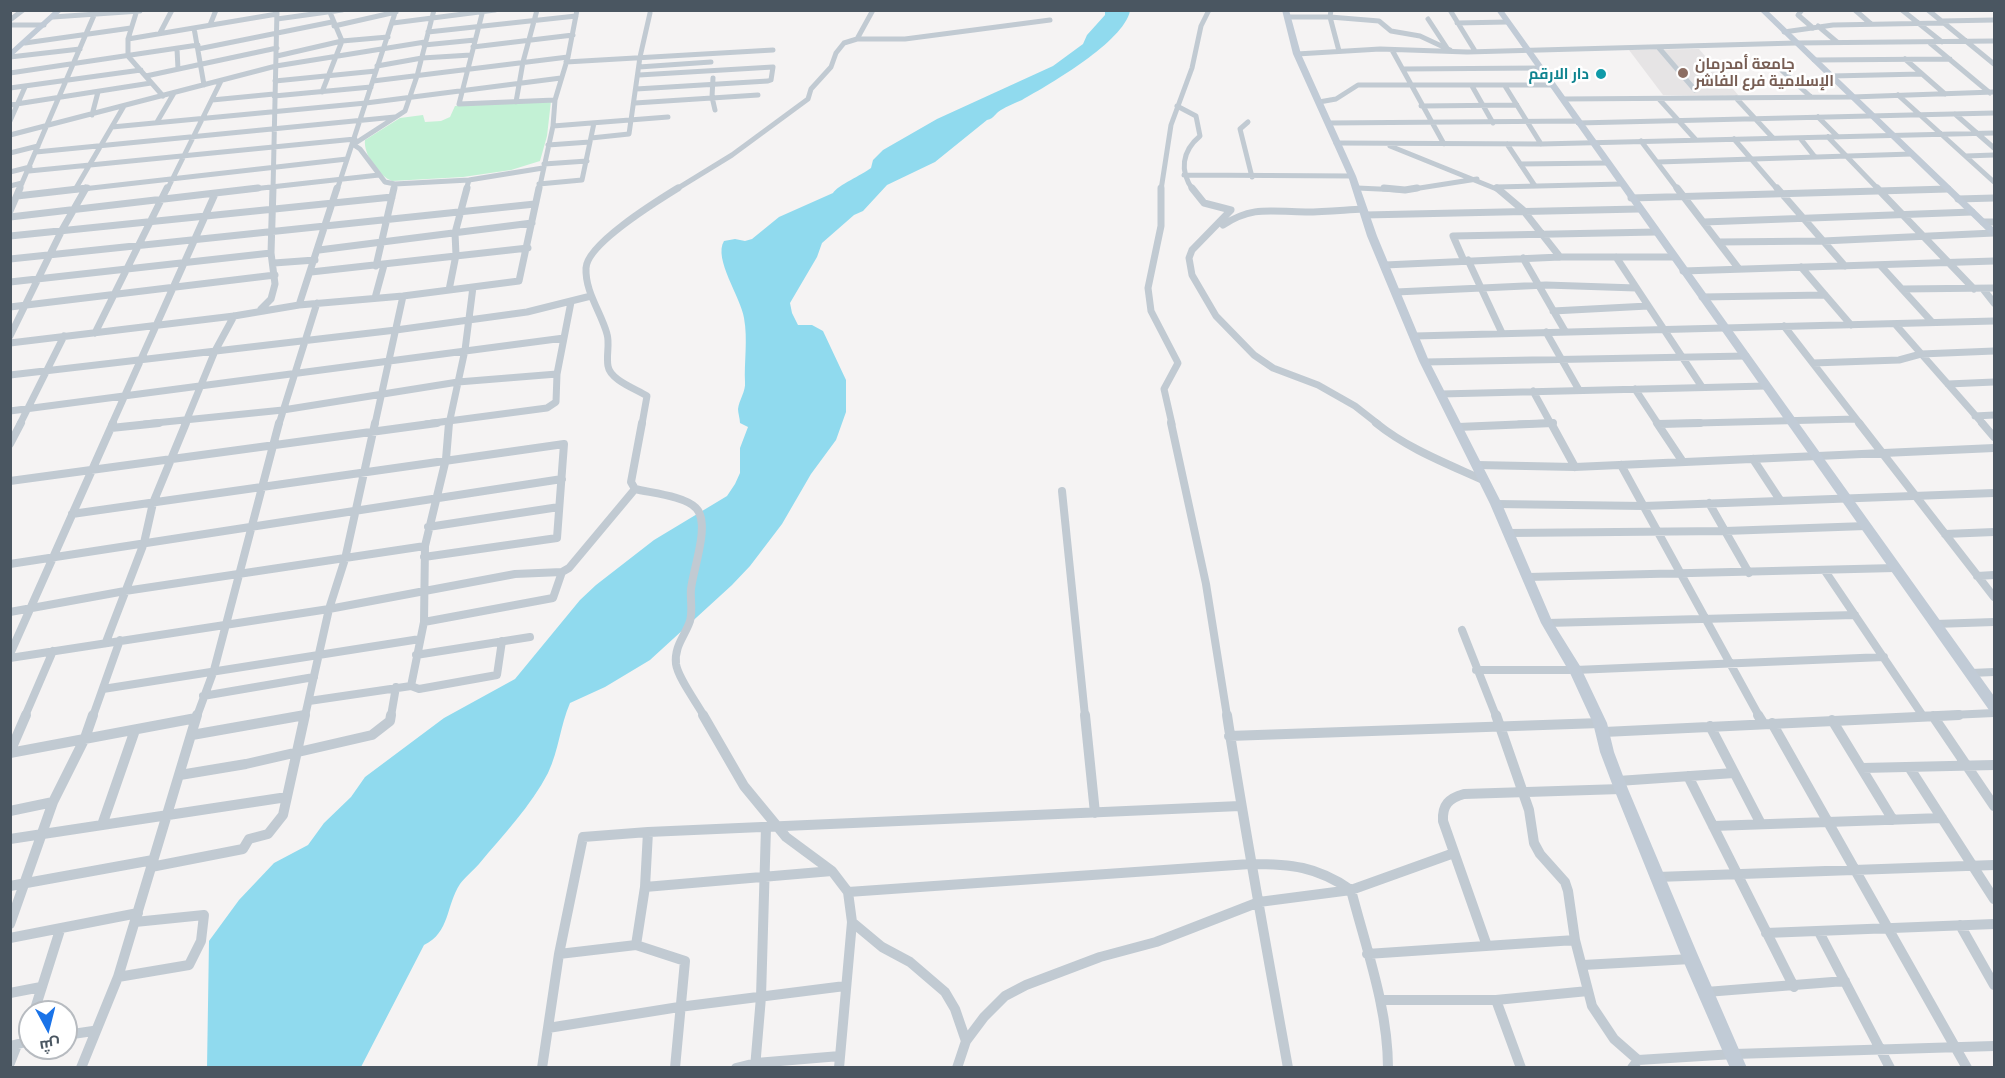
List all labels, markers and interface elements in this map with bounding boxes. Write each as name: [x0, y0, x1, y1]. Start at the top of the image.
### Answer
place label: جامعة أمدرمان الإسلامية فرع الفاشر: [1695, 55, 1834, 90]
place label: دار الارقم: [1529, 65, 1589, 83]
marker: جامعة أمدرمان الإسلامية فرع الفاشر: [1676, 66, 1690, 80]
marker: دار الارقم: [1594, 67, 1608, 81]
north arrow: [18, 1000, 78, 1060]
text: ش: [39, 1035, 61, 1057]

